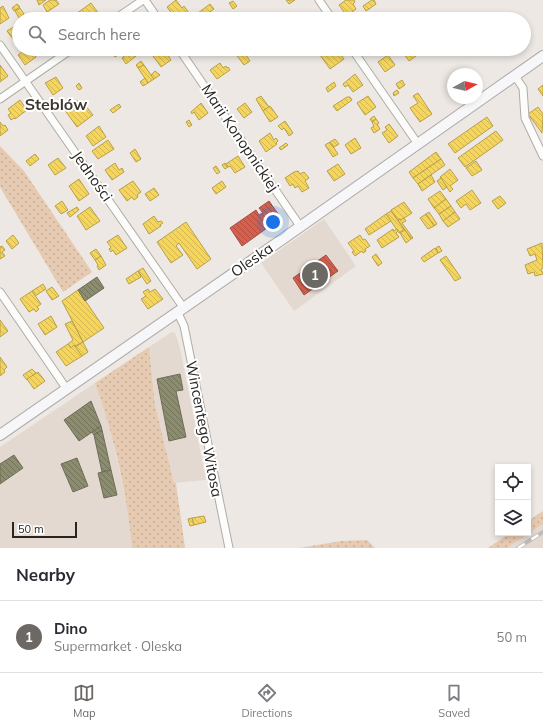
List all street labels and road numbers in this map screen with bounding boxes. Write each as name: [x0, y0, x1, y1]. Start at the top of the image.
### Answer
street label: Marii Konopnickiej: [197, 80, 283, 195]
street label: Jedności: [68, 147, 117, 205]
street label: Oleska: [227, 238, 277, 281]
street label: Wincentego Witosa: [182, 359, 227, 499]

